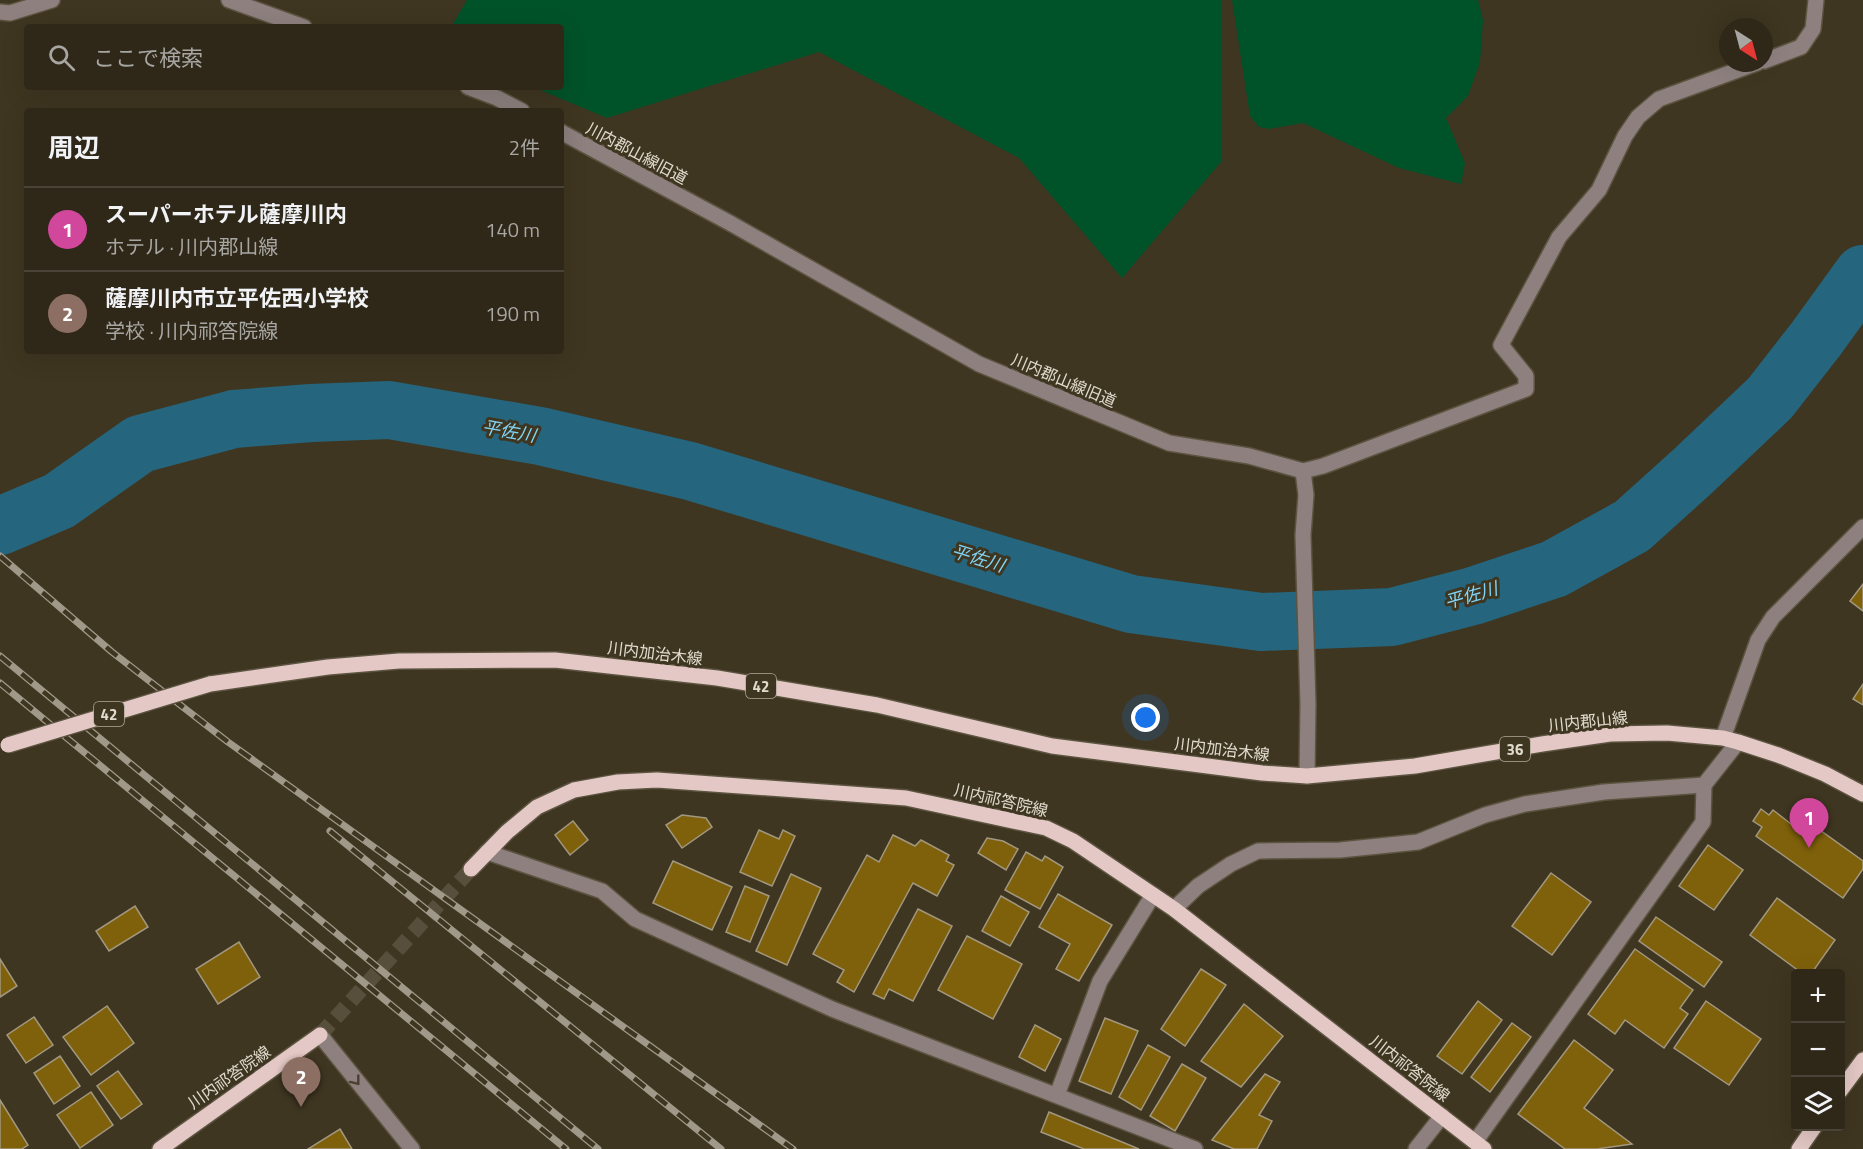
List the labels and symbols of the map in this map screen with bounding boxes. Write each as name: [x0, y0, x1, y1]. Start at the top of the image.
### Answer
north arrow: [1719, 18, 1773, 72]
street label: 川内郡山線旧道: [582, 116, 692, 190]
street label: 川内郡山線旧道: [1008, 347, 1120, 413]
water label: 平佐川: [480, 413, 540, 449]
water label: 平佐川: [948, 537, 1010, 579]
water label: 平佐川: [1441, 574, 1503, 615]
street label: 川内加治木線: [606, 635, 704, 671]
road number: 42: [746, 674, 776, 698]
road number: 42: [94, 702, 124, 726]
your location: [1131, 703, 1160, 732]
street label: 川内郡山線: [1547, 705, 1629, 737]
street label: 川内加治木線: [1173, 731, 1271, 767]
road number: 36: [1500, 737, 1530, 761]
street label: 川内祁答院線: [952, 778, 1050, 822]
pin: 1: [1790, 798, 1828, 848]
street label: 川内祁答院線: [1365, 1029, 1455, 1107]
street label: 川内祁答院線: [183, 1040, 275, 1114]
pin: 2: [282, 1058, 320, 1107]
one-way arrow: [349, 1074, 360, 1085]

